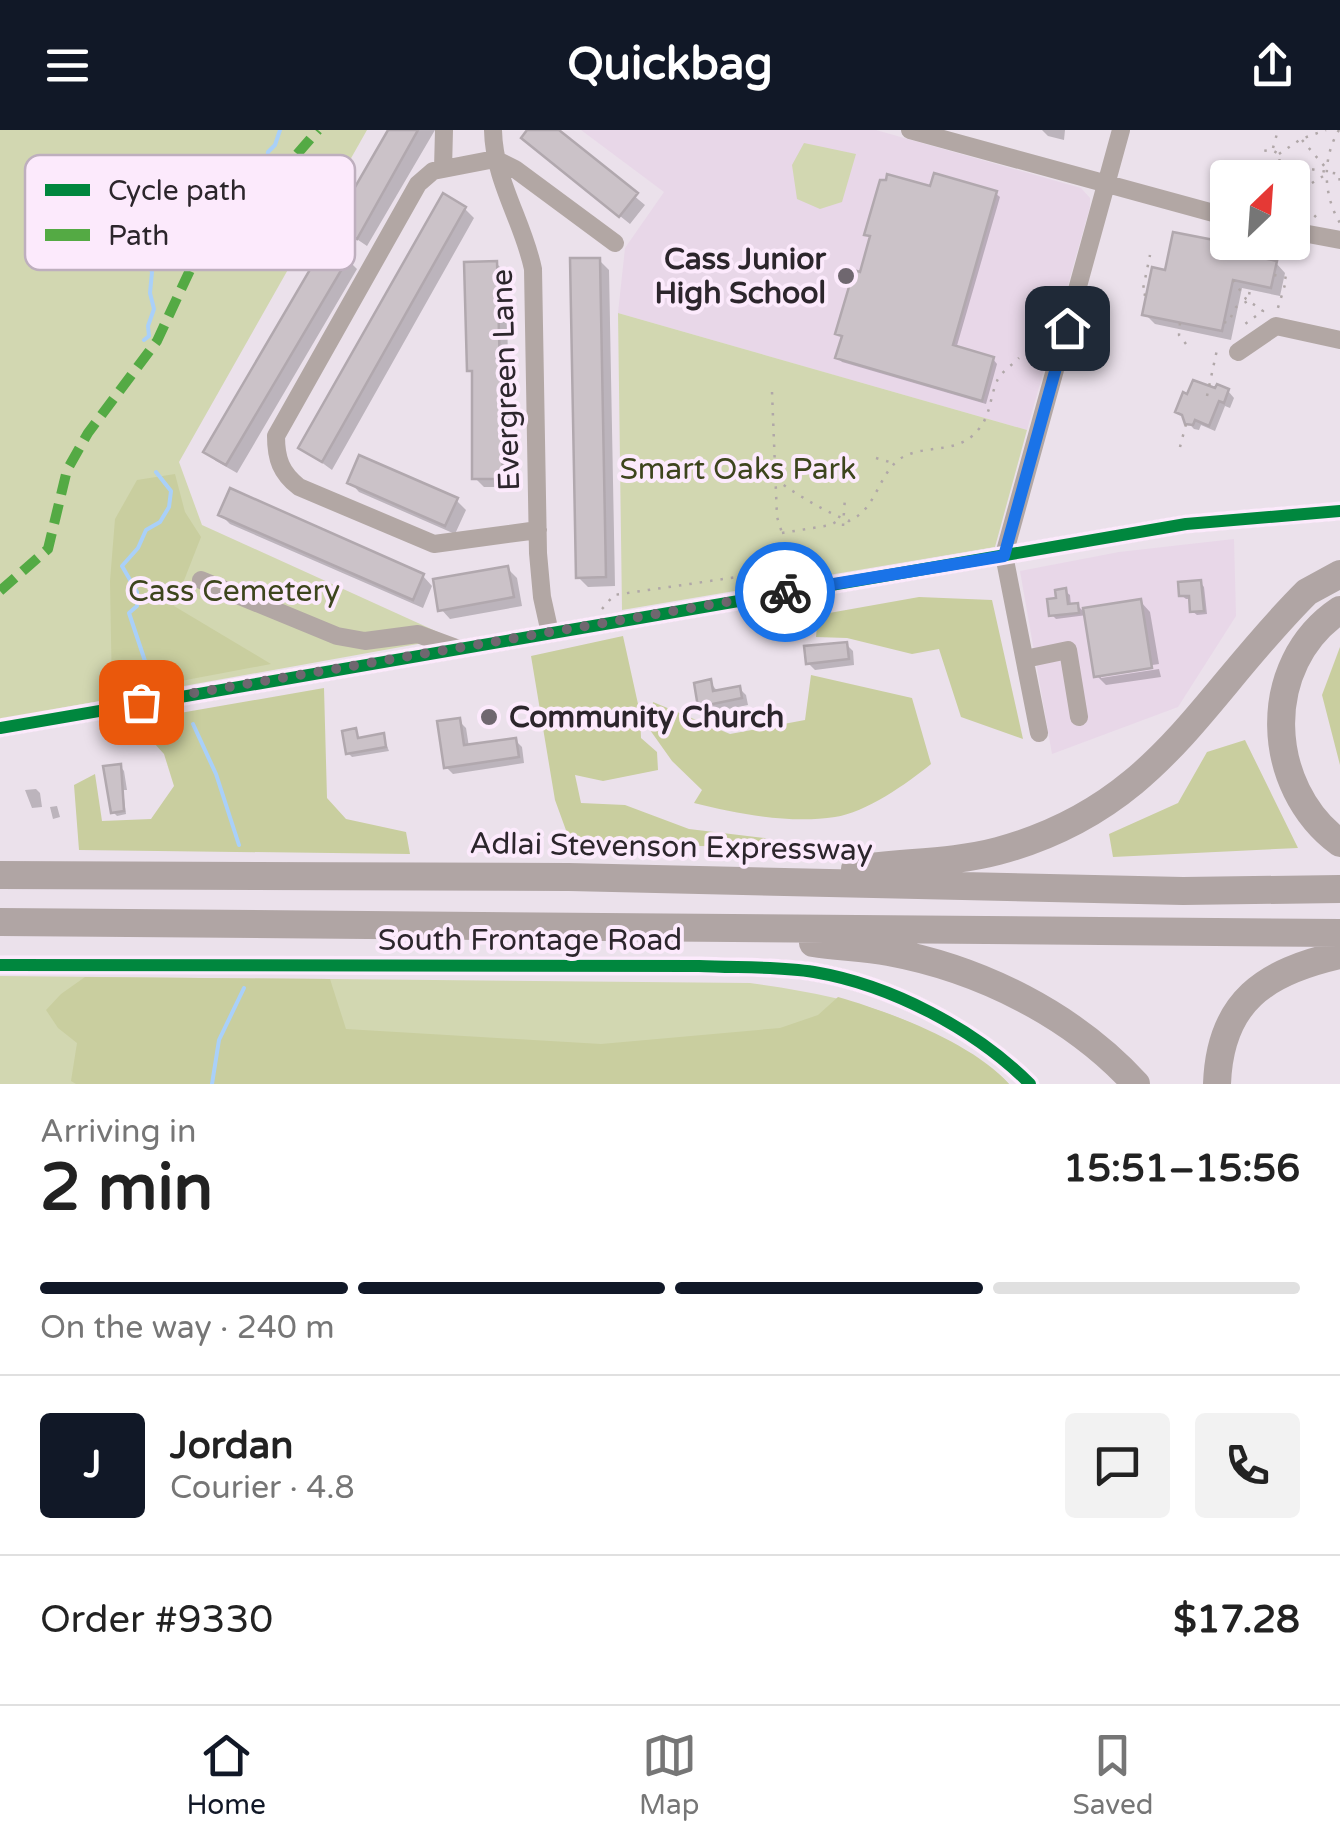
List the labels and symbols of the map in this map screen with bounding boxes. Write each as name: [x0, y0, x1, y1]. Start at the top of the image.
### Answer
legend: [25, 155, 355, 270]
north arrow: [1210, 160, 1310, 260]
text: Cycle path: [108, 174, 247, 208]
text: Path: [108, 219, 169, 253]
place label: Cass Junior High School: [654, 241, 827, 312]
marker: Cass Junior High School: [835, 265, 857, 287]
street label: Evergreen Lane: [484, 269, 528, 491]
pin: [1025, 286, 1110, 371]
park label: Smart Oaks Park: [620, 451, 856, 488]
courier: [735, 542, 835, 642]
park label: Cass Cemetery: [128, 573, 340, 610]
pin: [99, 660, 184, 745]
place label: Community Church: [509, 699, 784, 736]
marker: Community Church: [478, 706, 500, 728]
street label: Adlai Stevenson Expressway: [469, 825, 873, 869]
street label: South Frontage Road: [378, 922, 682, 959]

